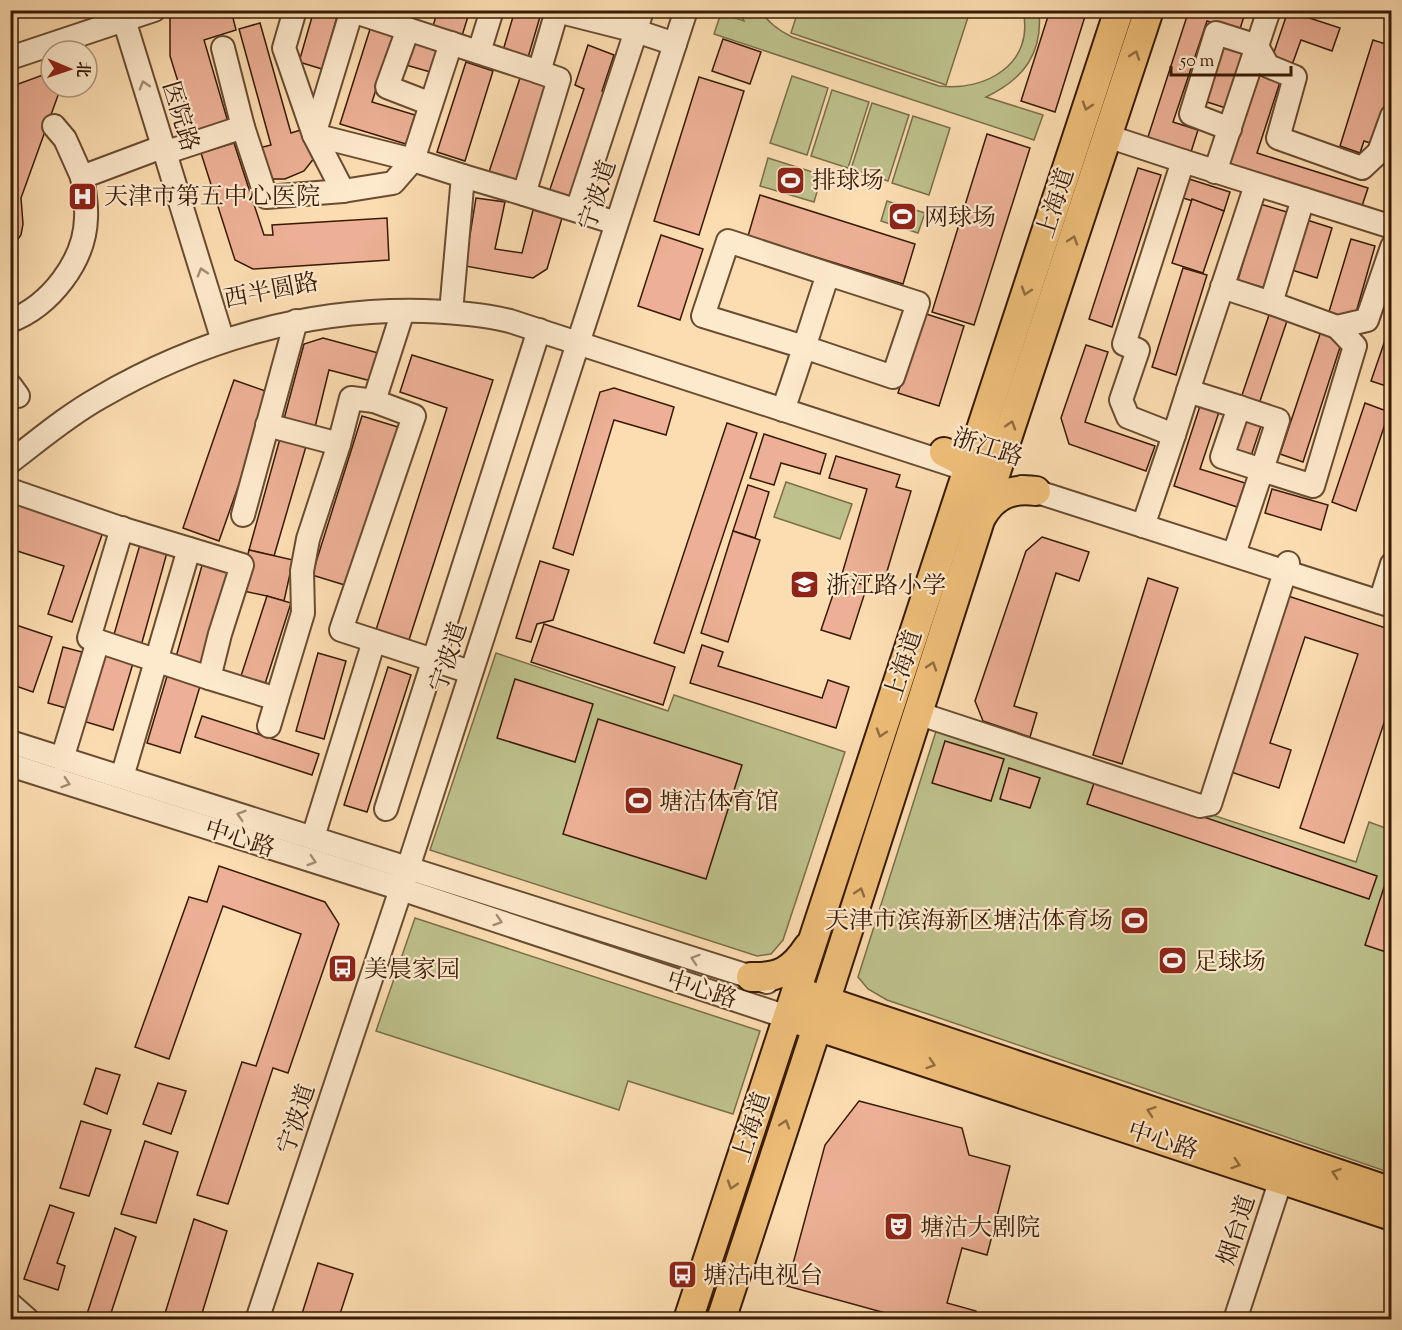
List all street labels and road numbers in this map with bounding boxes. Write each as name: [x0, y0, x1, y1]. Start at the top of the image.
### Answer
street label: 医院路: [152, 77, 206, 156]
street label: 宁波道: [572, 156, 626, 235]
street label: 上海道: [1030, 164, 1084, 243]
street label: 西半圆路: [221, 266, 322, 318]
street label: 浙江路: [948, 422, 1027, 476]
street label: 宁波道: [423, 618, 477, 697]
street label: 上海道: [878, 626, 932, 705]
street label: 中心路: [200, 813, 279, 867]
street label: 中心路: [662, 964, 741, 1018]
street label: 宁波道: [271, 1080, 325, 1159]
street label: 上海道: [726, 1088, 780, 1167]
street label: 中心路: [1123, 1115, 1202, 1169]
street label: 烟台道: [1211, 1191, 1265, 1270]

